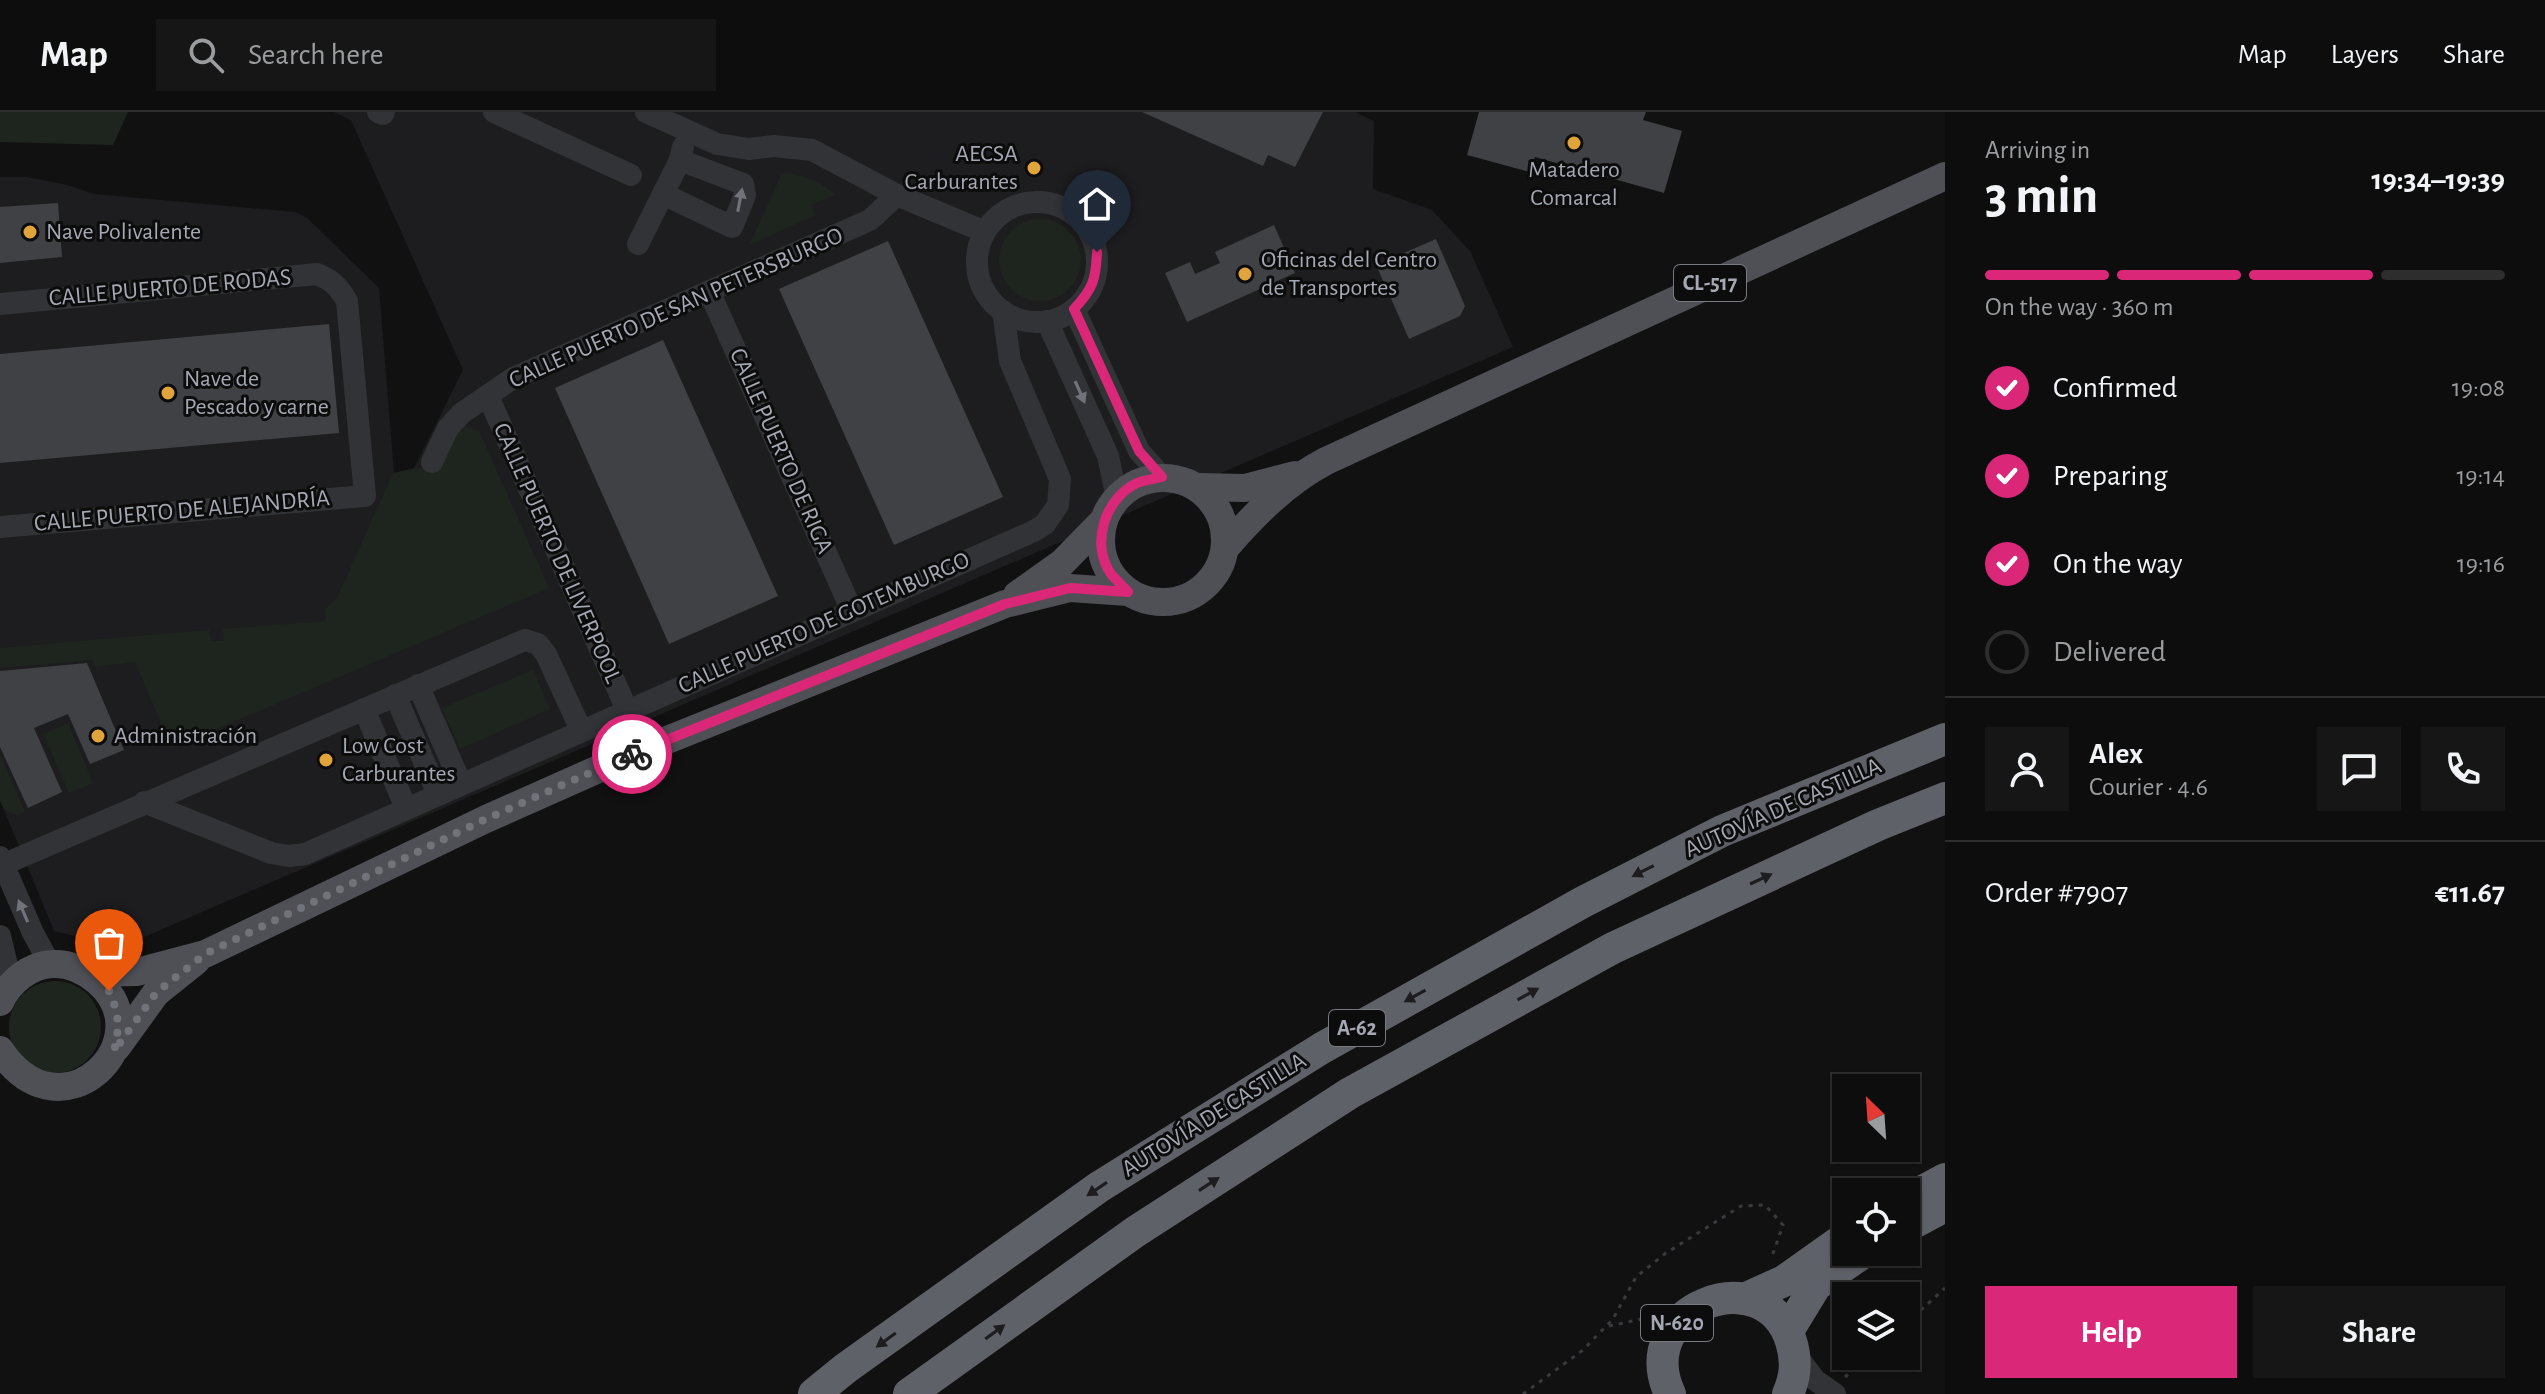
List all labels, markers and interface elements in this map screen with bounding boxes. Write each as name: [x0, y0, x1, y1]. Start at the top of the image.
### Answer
search box: [156, 19, 716, 91]
icon: search: [184, 33, 228, 77]
text: Map: [40, 36, 108, 74]
text: Search here: [248, 40, 384, 70]
text: Map: [2238, 41, 2287, 69]
text: Layers: [2331, 41, 2399, 69]
text: Share: [2443, 41, 2505, 69]
marker: Matadero Comarcal: [1565, 134, 1583, 152]
text: Arriving in: [1985, 137, 2090, 163]
place label: AECSA Carburantes: [905, 142, 1018, 194]
place label: Matadero Comarcal: [1528, 158, 1620, 210]
marker: AECSA Carburantes: [1025, 159, 1043, 177]
text: 19:34–19:39: [2371, 165, 2505, 195]
pin: [1063, 170, 1131, 252]
text: 3 min: [1985, 170, 2098, 222]
icon: home: [1075, 182, 1119, 226]
one-way arrow: [735, 187, 747, 212]
place label: Nave Polivalente: [46, 220, 201, 244]
marker: Nave Polivalente: [21, 223, 39, 241]
street label: CALLE PUERTO DE SAN PETERSBURGO: [505, 223, 847, 393]
place label: Oficinas del Centro de Transportes: [1261, 248, 1437, 300]
street label: CALLE PUERTO DE RODAS: [48, 265, 292, 311]
marker: Oficinas del Centro de Transportes: [1236, 265, 1254, 283]
road number: CL-517: [1674, 265, 1746, 301]
text: On the way · 360 m: [1985, 294, 2173, 320]
street label: CALLE PUERTO DE RIGA: [725, 345, 837, 557]
icon: check: [1985, 366, 2029, 410]
place label: Nave de Pescado y carne: [184, 367, 329, 419]
text: Confirmed: [2053, 373, 2177, 403]
text: 19:08: [2452, 375, 2505, 401]
one-way arrow: [1073, 380, 1086, 404]
marker: Nave de Pescado y carne: [159, 384, 177, 402]
street label: CALLE PUERTO DE LIVERPOOL: [489, 419, 625, 687]
icon: check: [1985, 454, 2029, 498]
text: Preparing: [2053, 461, 2168, 491]
text: 19:14: [2456, 463, 2505, 489]
street label: CALLE PUERTO DE ALEJANDRÍA: [33, 484, 331, 536]
icon: check: [1985, 542, 2029, 586]
street label: CALLE PUERTO DE GOTEMBURGO: [675, 548, 973, 698]
text: On the way: [2053, 549, 2182, 579]
text: 19:16: [2457, 551, 2505, 577]
text: Delivered: [2053, 637, 2166, 667]
courier: [592, 714, 672, 794]
place label: Administración: [114, 724, 257, 748]
marker: Administración: [89, 727, 107, 745]
button: person: [1985, 727, 2069, 811]
button: chat: [2317, 727, 2401, 811]
button: phone: [2421, 727, 2505, 811]
icon: bike: [610, 732, 654, 776]
place label: Low Cost Carburantes: [342, 734, 455, 786]
text: Alex: [2089, 739, 2143, 769]
marker: Low Cost Carburantes: [317, 751, 335, 769]
street label: AUTOVÍA DE CASTILLA: [1680, 752, 1885, 862]
text: Courier · 4.6: [2089, 774, 2208, 800]
one-way arrow: [1632, 865, 1655, 878]
one-way arrow: [1750, 872, 1773, 886]
text: Order #7907: [1985, 878, 2128, 908]
text: €11.67: [2435, 878, 2505, 908]
one-way arrow: [17, 900, 30, 923]
pin: [75, 909, 143, 991]
icon: bag: [87, 921, 131, 965]
one-way arrow: [1517, 988, 1540, 1001]
one-way arrow: [1404, 989, 1426, 1003]
road number: A-62: [1329, 1010, 1385, 1046]
street label: AUTOVÍA DE CASTILLA: [1117, 1047, 1310, 1181]
north arrow: [1832, 1074, 1920, 1162]
map controls: [1832, 1074, 1920, 1370]
one-way arrow: [1198, 1177, 1219, 1192]
button: locate: [1832, 1178, 1920, 1266]
one-way arrow: [1087, 1181, 1108, 1196]
button: layers: [1832, 1282, 1920, 1370]
button: Help: [1985, 1286, 2237, 1378]
button: Share: [2253, 1286, 2505, 1378]
road number: N-620: [1641, 1305, 1713, 1341]
one-way arrow: [984, 1324, 1006, 1340]
one-way arrow: [875, 1332, 896, 1347]

